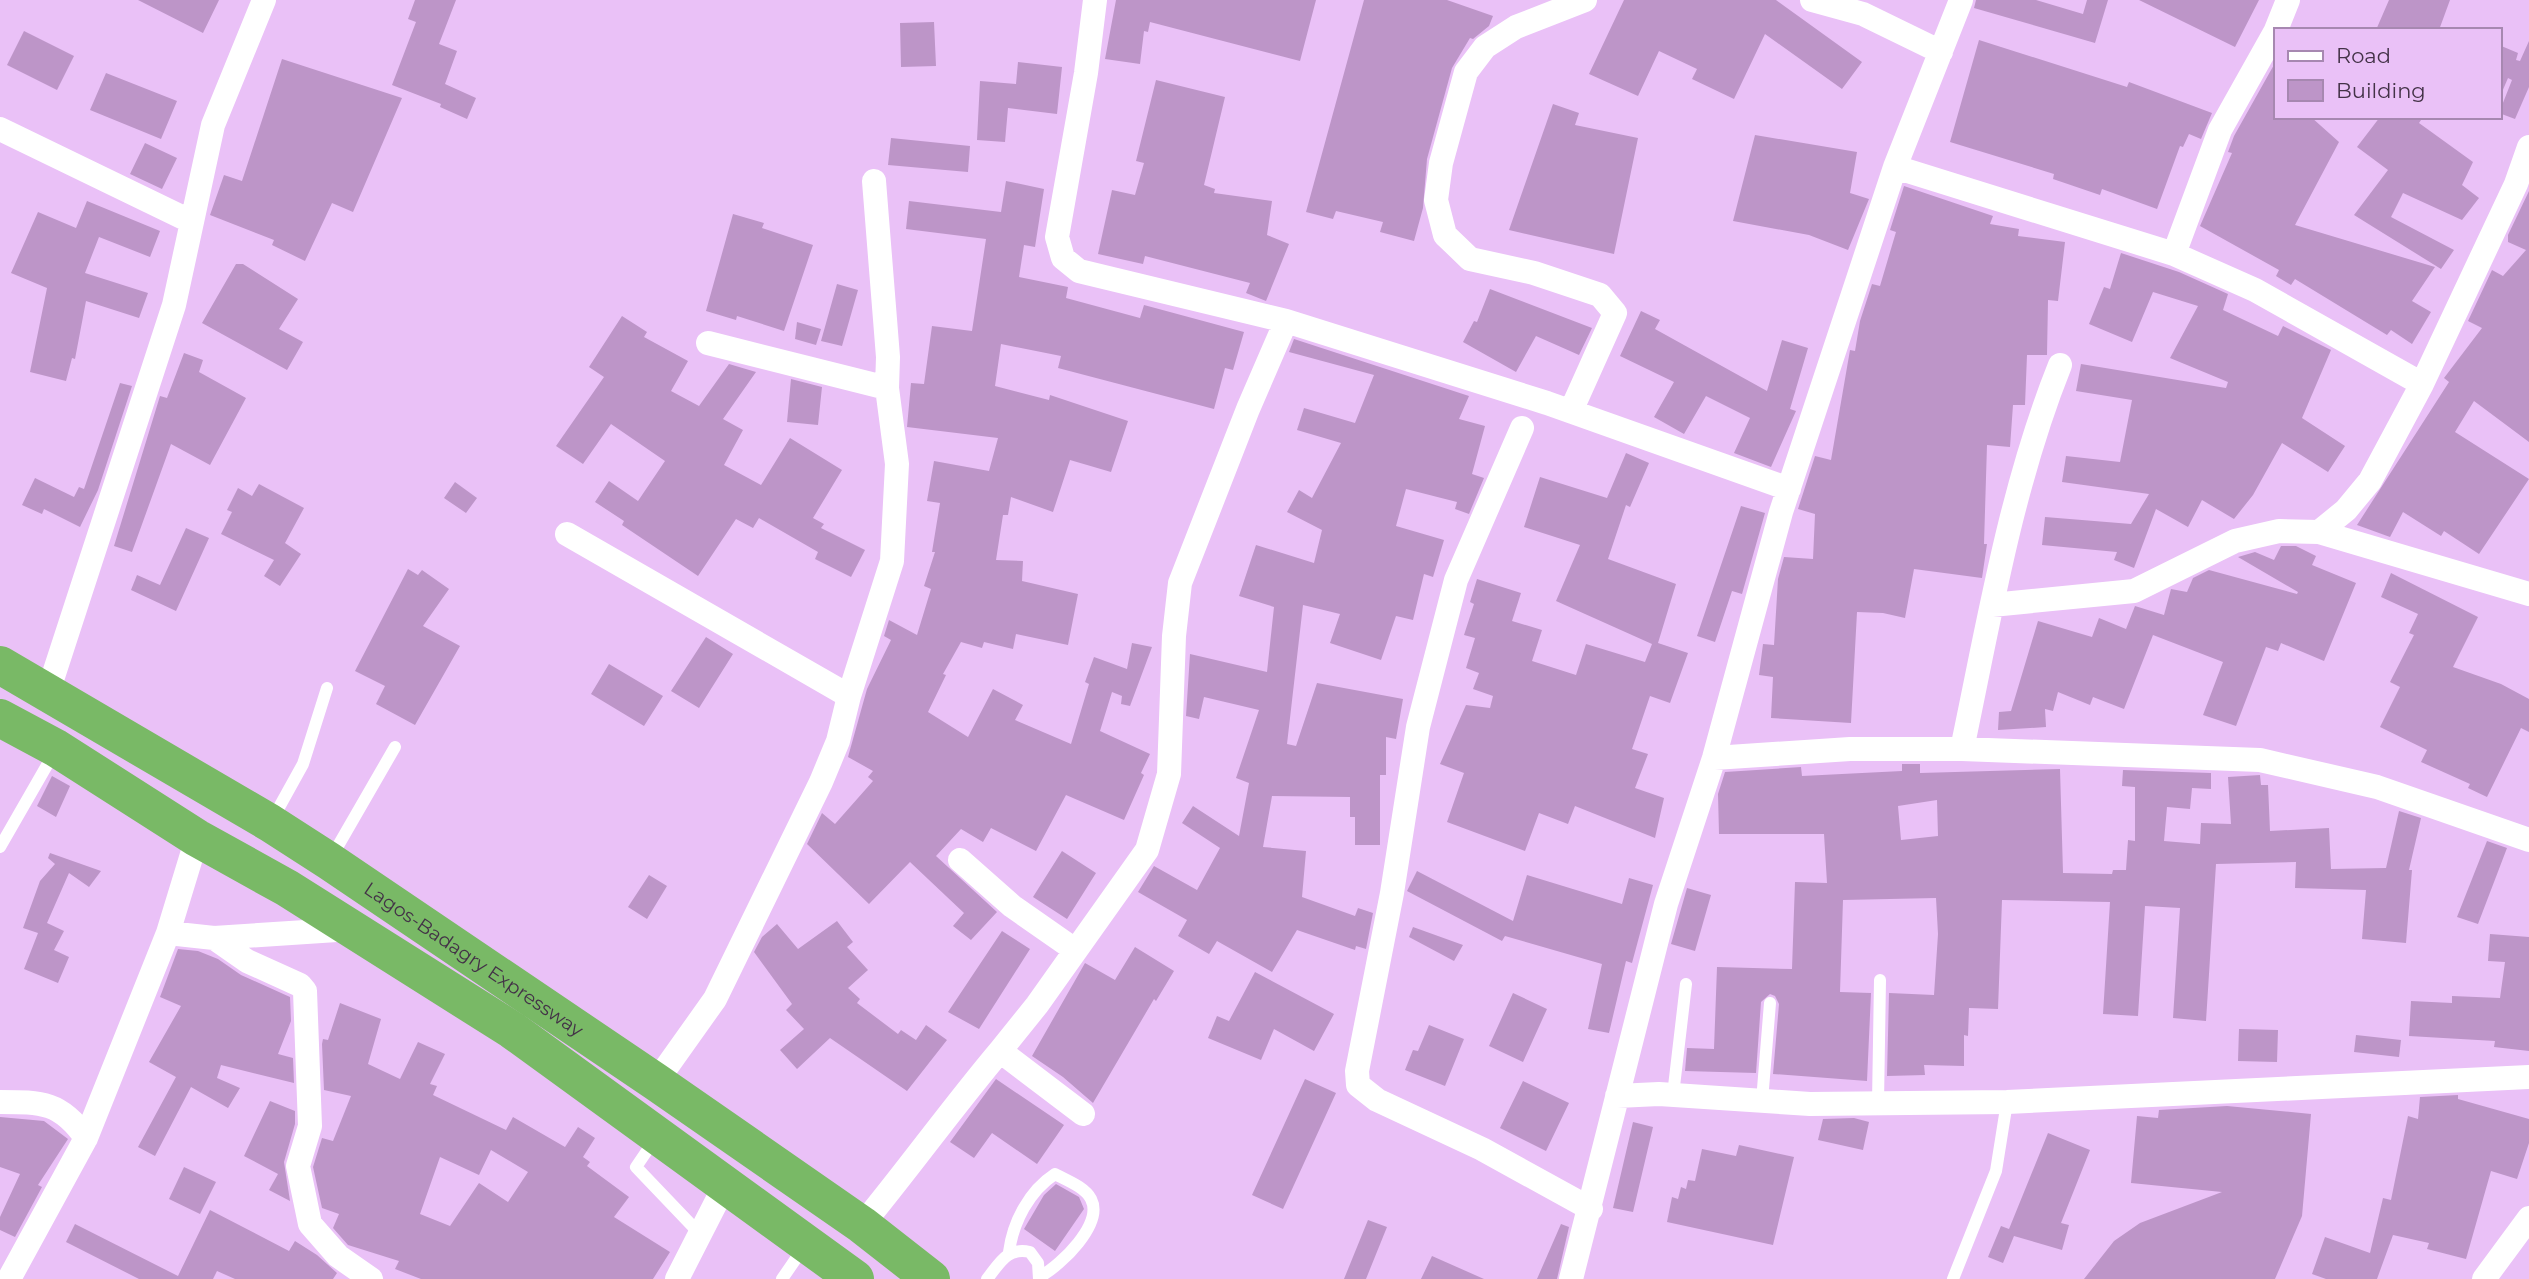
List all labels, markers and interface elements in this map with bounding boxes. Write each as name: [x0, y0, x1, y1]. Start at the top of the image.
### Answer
legend: [2274, 28, 2501, 119]
text: Road: [2336, 43, 2391, 68]
text: Building: [2336, 78, 2426, 103]
street label: Lagos-Badagry Expressway: [360, 877, 589, 1042]

